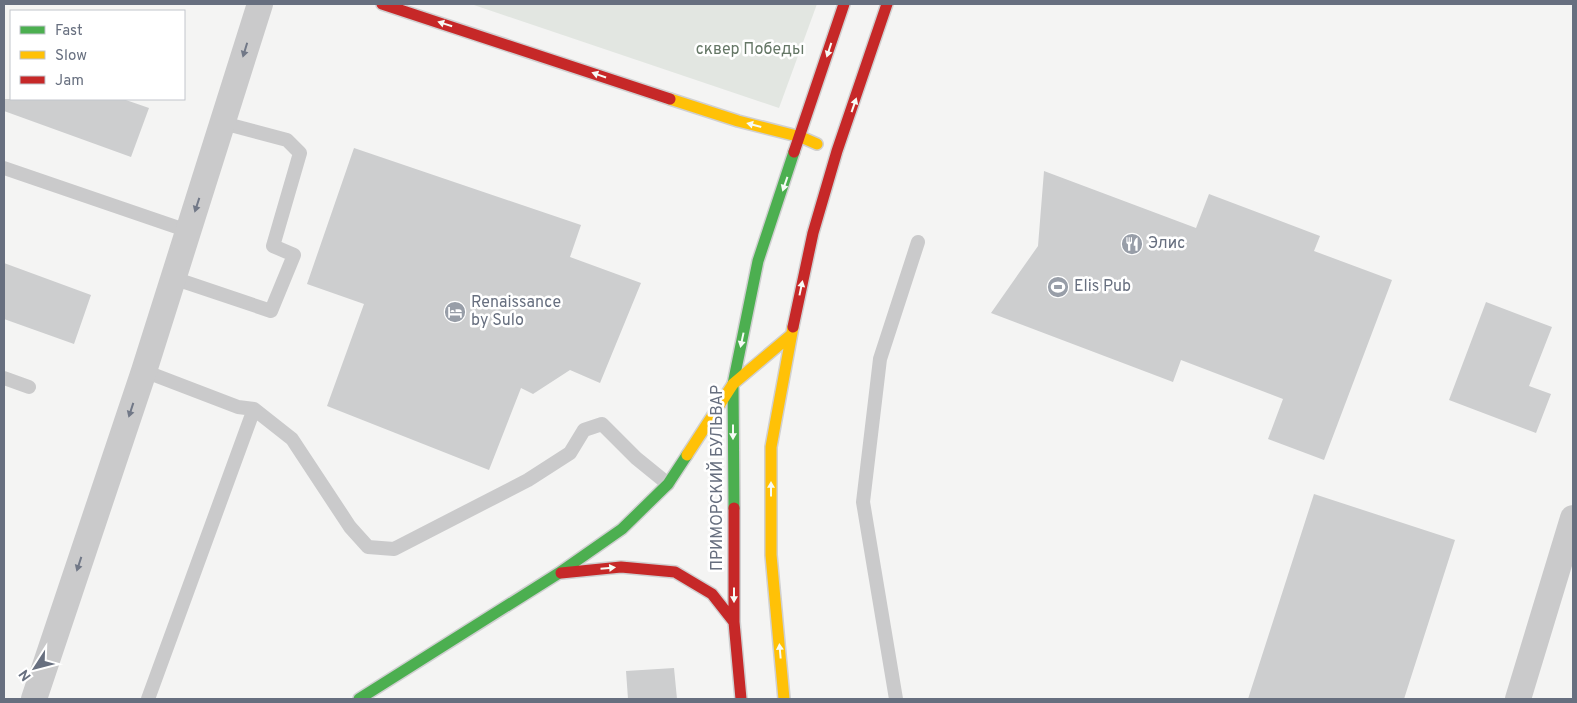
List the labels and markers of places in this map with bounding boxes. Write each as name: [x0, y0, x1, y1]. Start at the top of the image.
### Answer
restaurant icon: Элис: [1120, 232, 1144, 256]
place label: Элис: [1148, 234, 1185, 254]
sports icon: Elis Pub: [1046, 275, 1070, 299]
place label: Elis Pub: [1074, 277, 1131, 297]
place label: Renaissance by Sulo: [471, 293, 561, 331]
hotel icon: Renaissance by Sulo: [443, 300, 467, 324]

